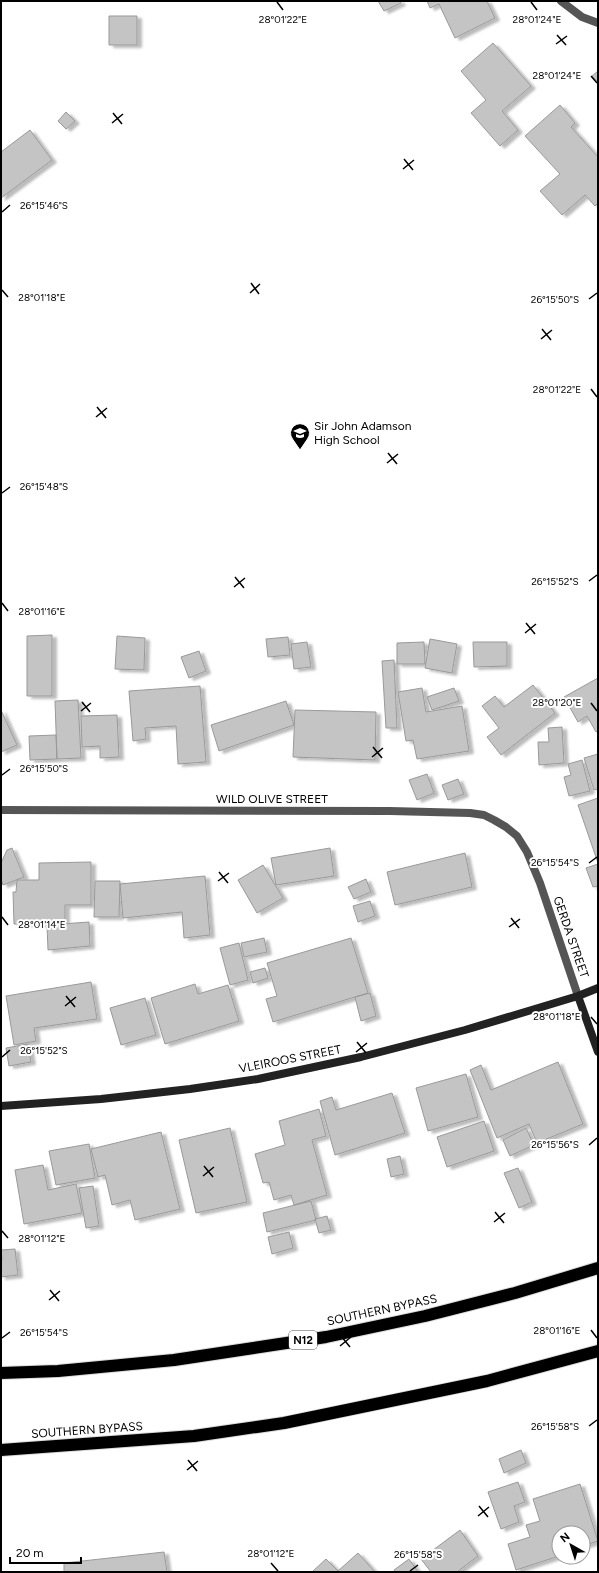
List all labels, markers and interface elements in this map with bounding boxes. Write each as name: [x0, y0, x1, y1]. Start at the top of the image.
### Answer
text: 28°01'22"E: [259, 13, 307, 26]
text: 28°01'24"E: [513, 13, 562, 26]
text: 28°01'24"E: [533, 69, 582, 82]
text: 26°15'46"S: [20, 199, 68, 212]
text: 28°01'18"E: [18, 291, 66, 304]
text: 26°15'50"S: [531, 293, 579, 306]
text: 28°01'22"E: [533, 383, 581, 396]
place label: Sir John Adamson High School: [314, 419, 412, 447]
school or university icon: Sir John Adamson High School: [289, 422, 311, 450]
text: 26°15'48"S: [20, 480, 68, 493]
text: 26°15'52"S: [531, 575, 579, 588]
text: 28°01'16"E: [19, 605, 66, 618]
text: 28°01'20"E: [532, 696, 582, 709]
text: 26°15'50"S: [20, 762, 68, 775]
street label: WILD OLIVE STREET: [216, 792, 328, 806]
text: 26°15'54"S: [531, 856, 579, 869]
street label: GERDA STREET: [550, 894, 592, 980]
text: 28°01'14"E: [18, 918, 66, 931]
text: 28°01'18"E: [533, 1010, 581, 1023]
street label: VLEIROOS STREET: [238, 1042, 343, 1076]
text: 26°15'52"S: [20, 1044, 68, 1057]
text: 26°15'56"S: [531, 1138, 579, 1151]
text: 28°01'12"E: [19, 1232, 65, 1245]
street label: SOUTHERN BYPASS: [326, 1292, 438, 1328]
text: 28°01'16"E: [534, 1324, 581, 1337]
text: 26°15'54"S: [20, 1326, 68, 1339]
road number: N12: [289, 1331, 317, 1349]
street label: SOUTHERN BYPASS: [31, 1419, 143, 1441]
text: 26°15'58"S: [531, 1420, 579, 1433]
north arrow: [551, 1525, 591, 1565]
text: N: [558, 1530, 572, 1545]
scale bar: [10, 1539, 81, 1565]
text: 20 m: [16, 1546, 44, 1560]
text: 28°01'12"E: [248, 1547, 294, 1560]
text: 26°15'58"S: [394, 1548, 442, 1561]

